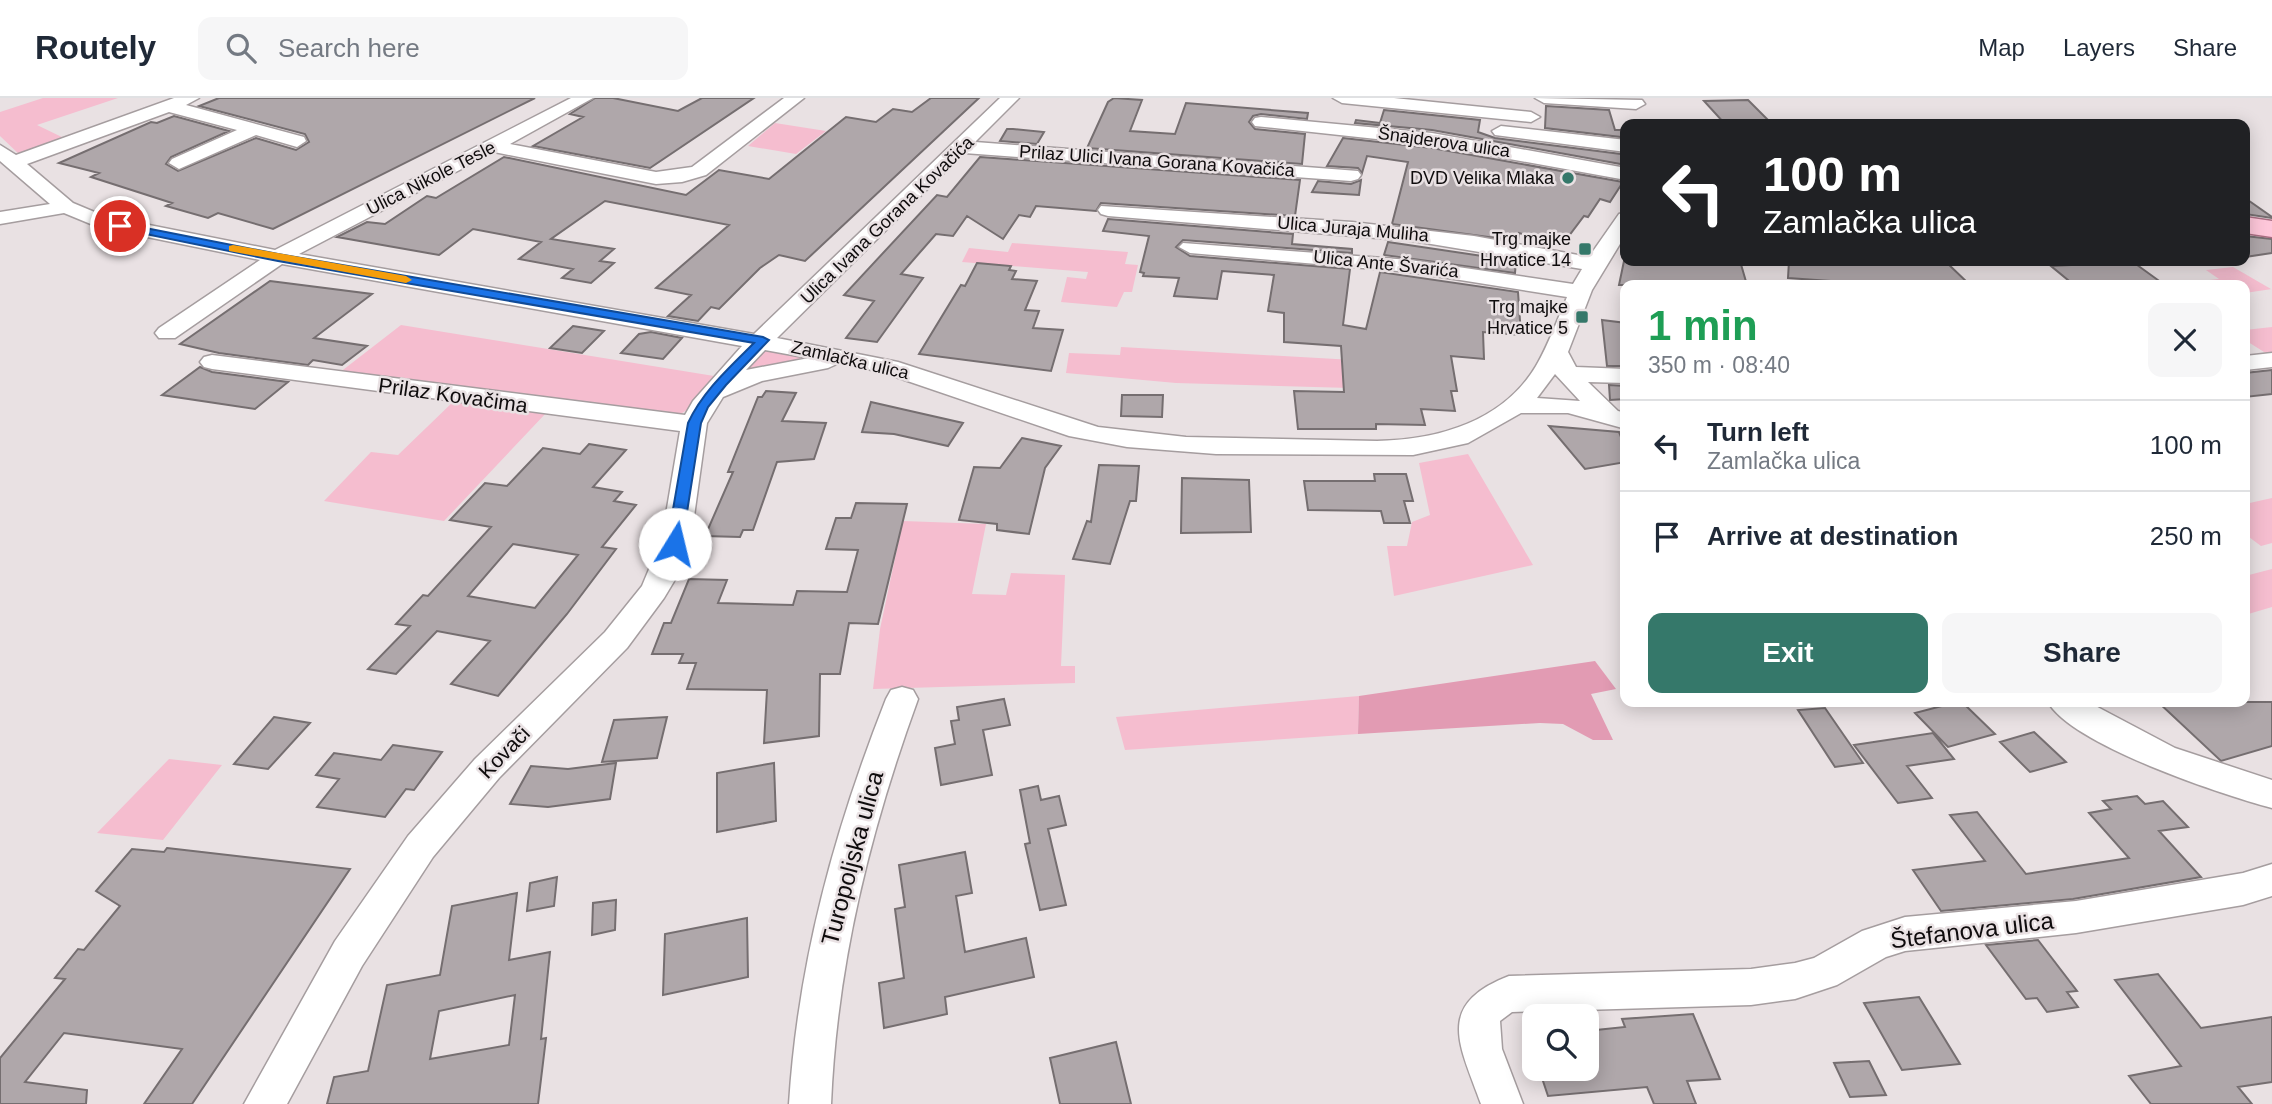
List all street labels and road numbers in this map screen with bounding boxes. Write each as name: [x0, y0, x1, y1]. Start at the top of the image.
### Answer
street label: Šnajderova ulica: [1377, 122, 1512, 161]
street label: Ulica Ivana Gorana Kovačića: [797, 131, 978, 308]
street label: Ulica Nikole Tesle: [363, 137, 499, 219]
street label: Prilaz Ulici Ivana Gorana Kovačića: [1019, 141, 1296, 181]
street label: Ulica Juraja Muliha: [1276, 212, 1431, 246]
street label: Ulica Ante Švarića: [1312, 245, 1461, 282]
street label: Zamlačka ulica: [789, 337, 912, 383]
street label: Prilaz Kovačima: [377, 373, 529, 417]
street label: Kovači: [474, 721, 534, 783]
street label: Turopoljska ulica: [816, 767, 888, 948]
street label: Štefanova ulica: [1889, 907, 2056, 953]

